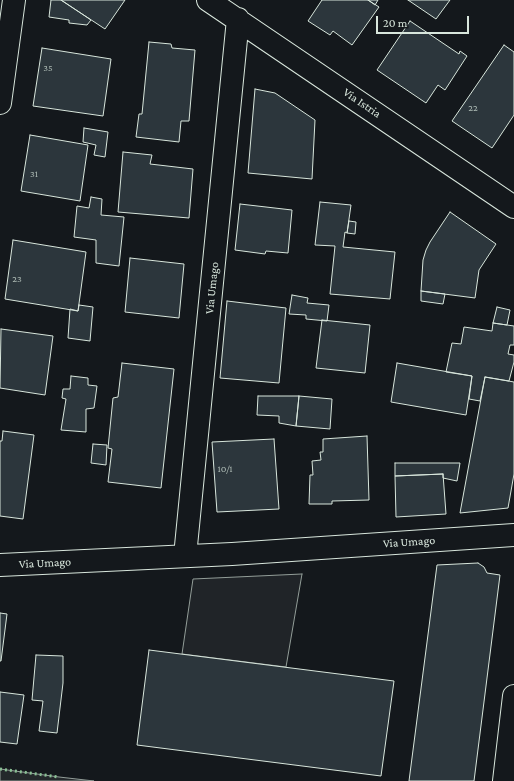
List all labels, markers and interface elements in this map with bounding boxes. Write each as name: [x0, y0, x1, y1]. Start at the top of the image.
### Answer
scale bar: [378, 8, 471, 34]
text: 20 m: [383, 16, 407, 30]
house number: 35: [43, 62, 53, 74]
street label: Via Istria: [340, 85, 384, 121]
house number: 22: [468, 102, 478, 114]
house number: 31: [30, 168, 38, 180]
street label: Via Umago: [202, 261, 222, 315]
house number: 23: [12, 273, 22, 285]
house number: 10/1: [217, 463, 233, 475]
street label: Via Umago: [382, 533, 436, 551]
street label: Via Umago: [19, 554, 71, 572]

